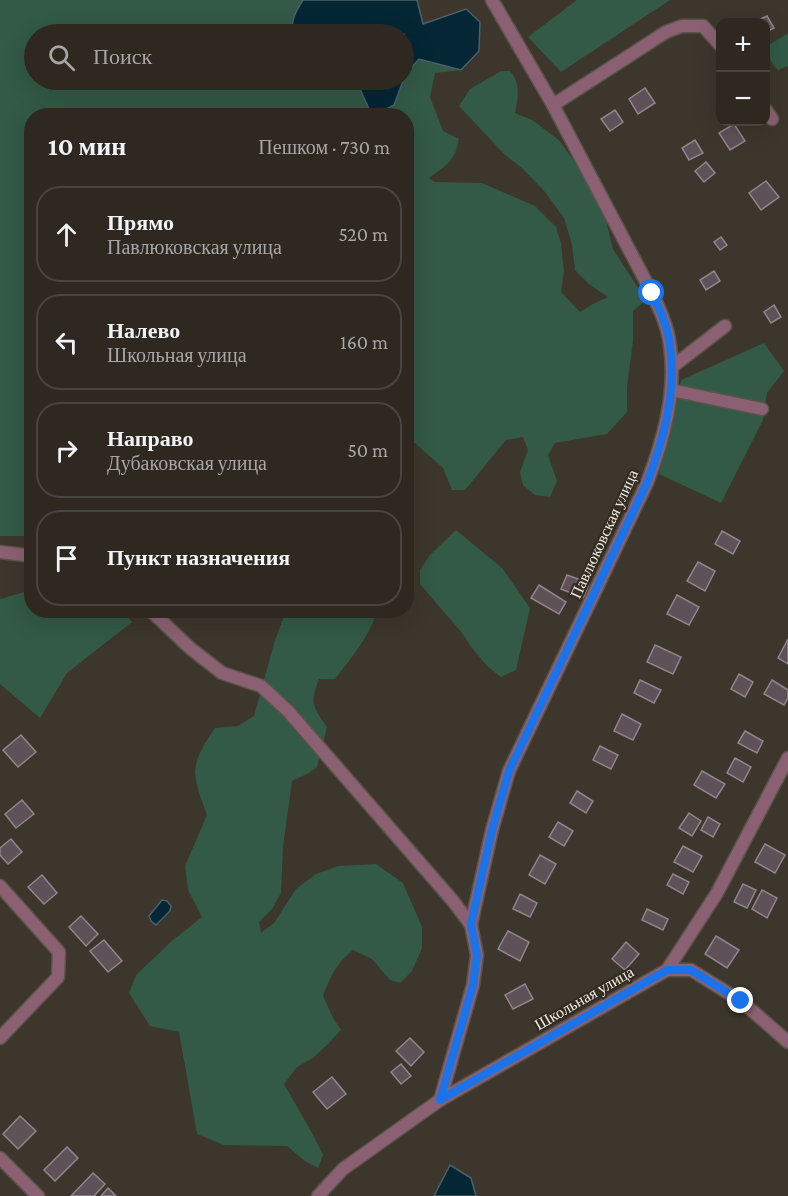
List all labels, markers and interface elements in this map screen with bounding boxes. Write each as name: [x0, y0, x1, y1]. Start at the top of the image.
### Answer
map controls: [716, 18, 770, 126]
button: +: [716, 18, 770, 72]
search box: [24, 24, 414, 90]
icon: search: [45, 41, 78, 74]
text: Поиск: [93, 44, 152, 69]
button: −: [716, 72, 770, 126]
text: 10 мин: [48, 132, 126, 161]
text: Пешком · 730 m: [258, 136, 390, 158]
text: Прямо: [107, 210, 174, 235]
icon: ahead: [50, 218, 83, 251]
text: 520 m: [338, 223, 388, 245]
text: Павлюковская улица: [107, 236, 282, 258]
route start: [638, 279, 664, 305]
text: Налево: [107, 318, 180, 343]
icon: left: [50, 326, 83, 359]
text: 160 m: [340, 331, 388, 353]
text: Школьная улица: [107, 344, 247, 366]
text: Направо: [107, 426, 193, 451]
icon: right: [50, 434, 83, 467]
text: 50 m: [347, 439, 388, 461]
text: Дубаковская улица: [107, 452, 267, 474]
street label: Павлюковская улица: [567, 467, 642, 601]
icon: arrive: [50, 542, 83, 575]
text: Пункт назначения: [107, 545, 290, 570]
street label: Школьная улица: [531, 963, 637, 1034]
route end: [727, 987, 753, 1013]

